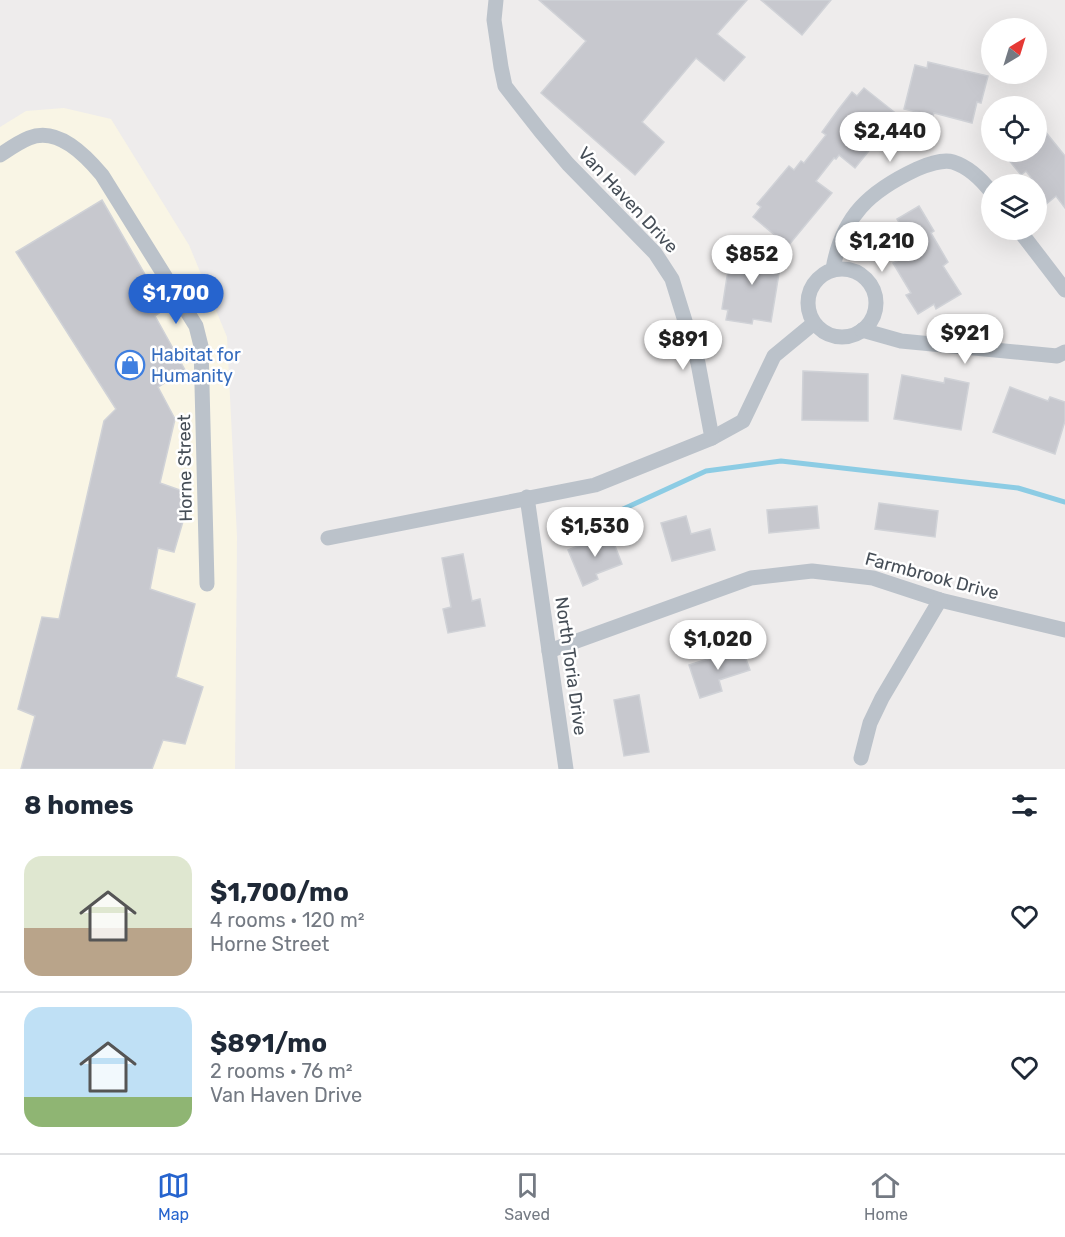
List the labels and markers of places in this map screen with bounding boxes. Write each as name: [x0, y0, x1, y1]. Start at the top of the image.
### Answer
pin: $2,440: [841, 112, 939, 163]
pin: $1,210: [833, 222, 931, 273]
pin: $852: [716, 235, 788, 286]
pin: $1,700: [127, 274, 225, 325]
pin: $921: [929, 314, 1001, 365]
pin: $891: [647, 320, 719, 371]
place label: Habitat for Humanity: [151, 344, 241, 387]
shop icon: Habitat for Humanity: [114, 349, 146, 381]
pin: $1,530: [546, 507, 644, 558]
pin: $1,020: [669, 620, 767, 671]

